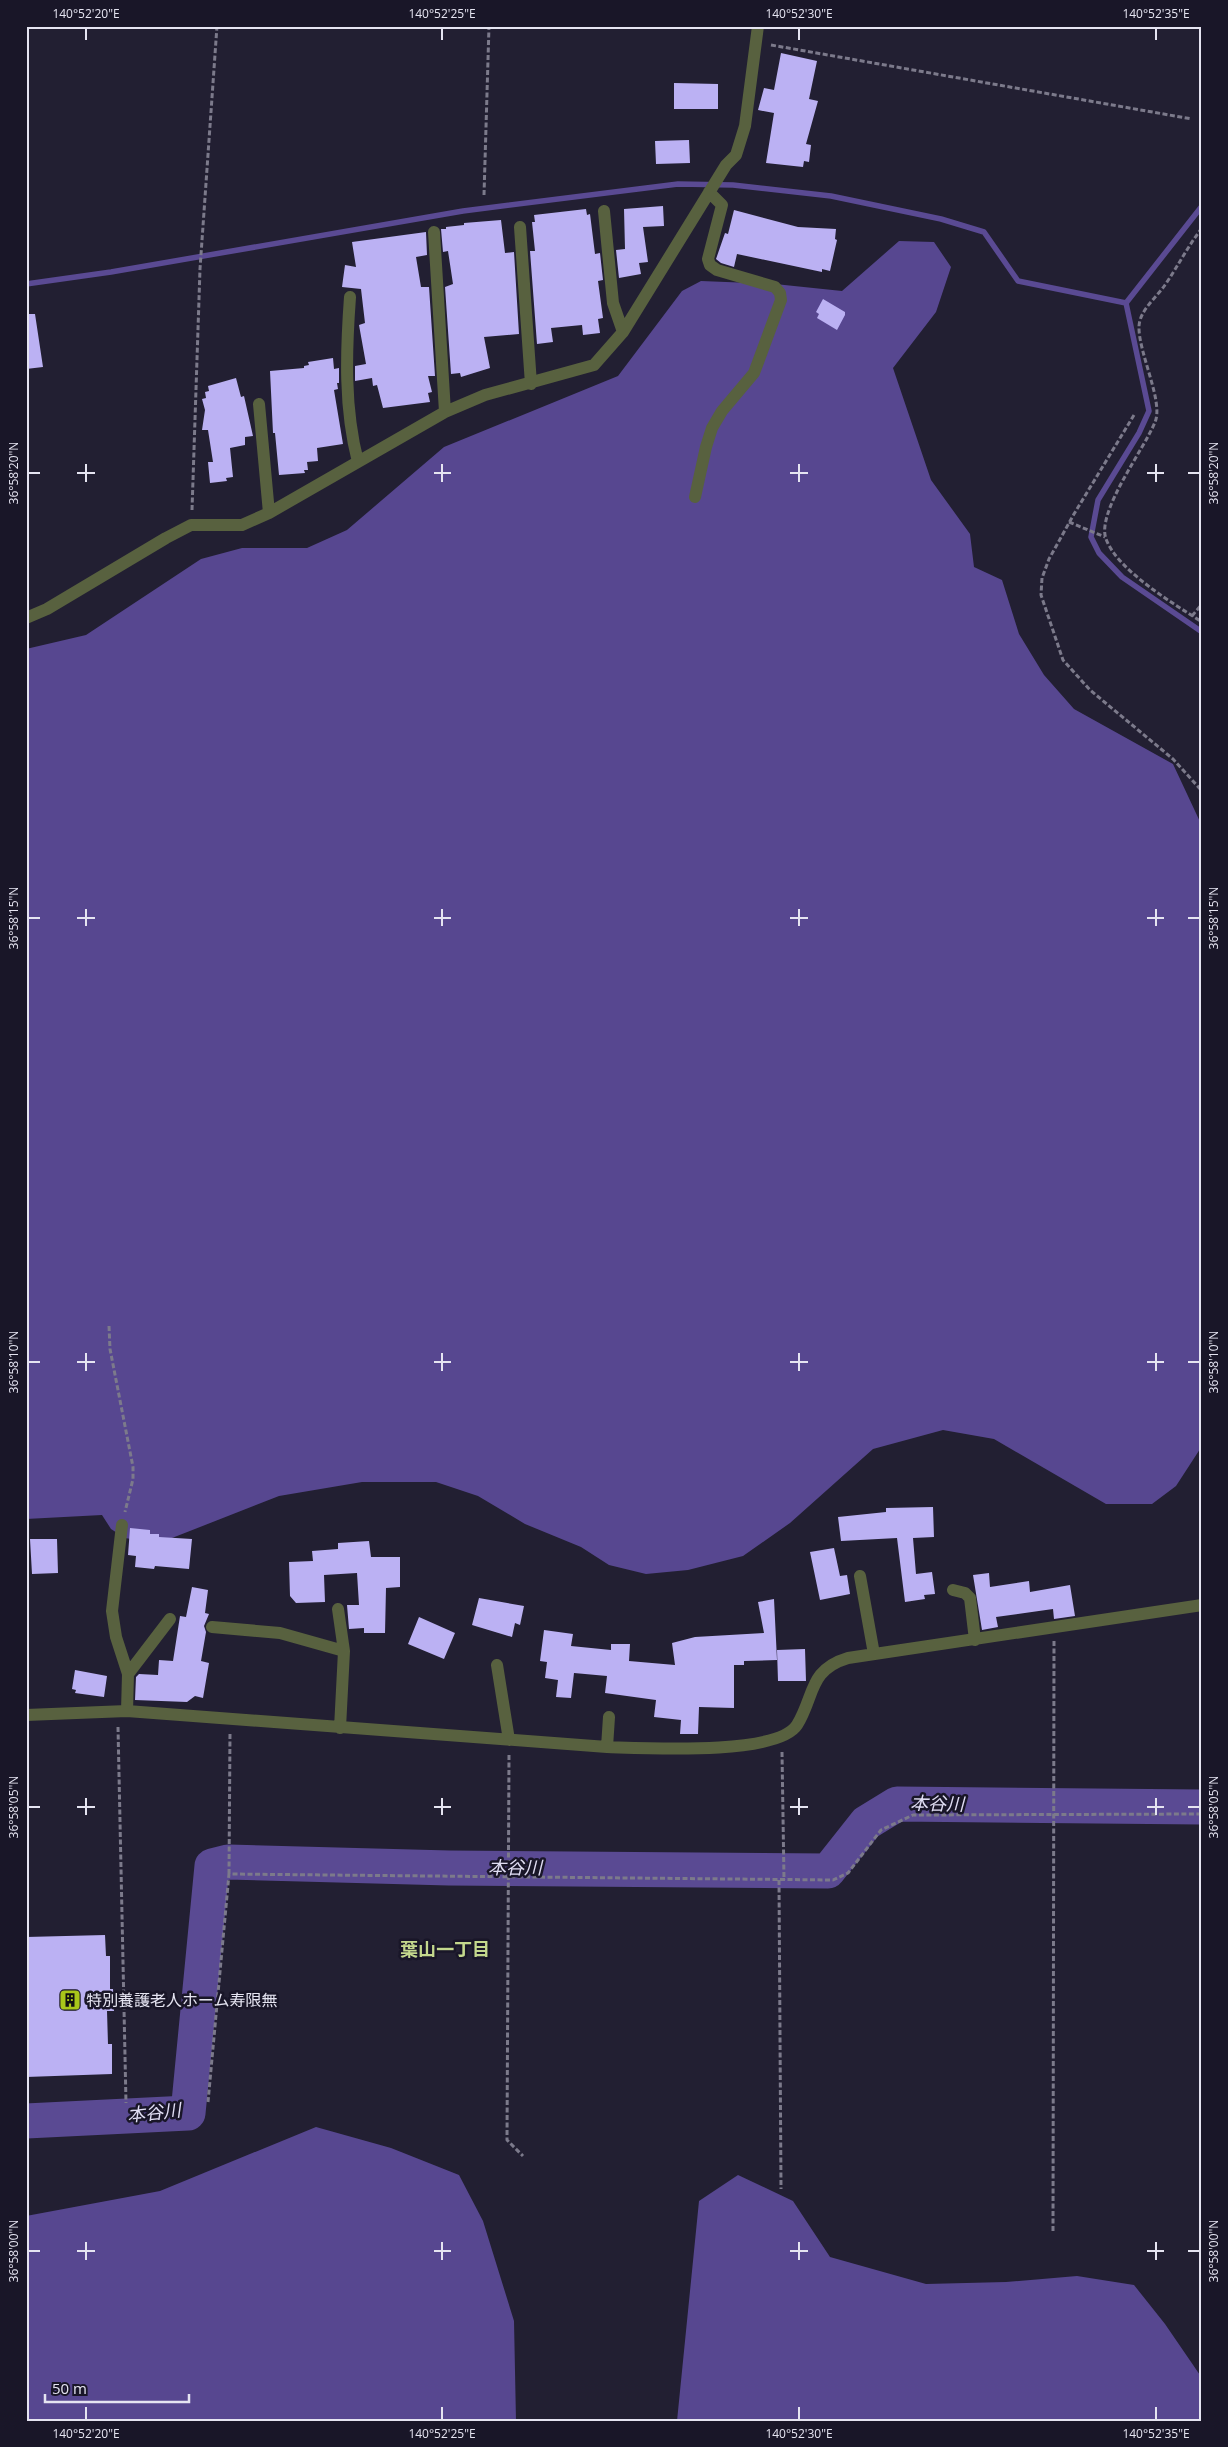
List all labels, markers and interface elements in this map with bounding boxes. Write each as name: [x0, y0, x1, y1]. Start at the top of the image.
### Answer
text: 140°52'20"E: [52, 5, 120, 22]
text: 140°52'25"E: [408, 5, 476, 22]
text: 140°52'30"E: [765, 5, 833, 22]
text: 140°52'35"E: [1122, 5, 1190, 22]
text: 36°58'20"N: [5, 442, 22, 504]
text: 36°58'20"N: [1205, 442, 1222, 504]
text: 36°58'15"N: [5, 887, 22, 949]
text: 36°58'15"N: [1205, 887, 1222, 949]
text: 36°58'10"N: [5, 1331, 22, 1393]
text: 36°58'10"N: [1205, 1331, 1222, 1393]
text: 36°58'05"N: [5, 1776, 22, 1838]
text: 36°58'05"N: [1205, 1776, 1222, 1838]
water label: 本谷川: [910, 1791, 966, 1816]
water label: 本谷川: [488, 1855, 544, 1879]
district label: 葉山一丁目: [400, 1937, 490, 1961]
building icon: 特別養護老人ホーム寿限無: [58, 1988, 82, 2012]
place label: 特別養護老人ホーム寿限無: [86, 1989, 278, 2011]
water label: 本谷川: [126, 2097, 184, 2127]
text: 36°58'00"N: [5, 2220, 22, 2282]
text: 36°58'00"N: [1205, 2220, 1222, 2282]
scale bar: [45, 2372, 189, 2404]
text: 50 m: [52, 2378, 87, 2398]
text: 140°52'20"E: [52, 2425, 120, 2442]
text: 140°52'25"E: [408, 2425, 476, 2442]
text: 140°52'30"E: [765, 2425, 833, 2442]
text: 140°52'35"E: [1122, 2425, 1190, 2442]

